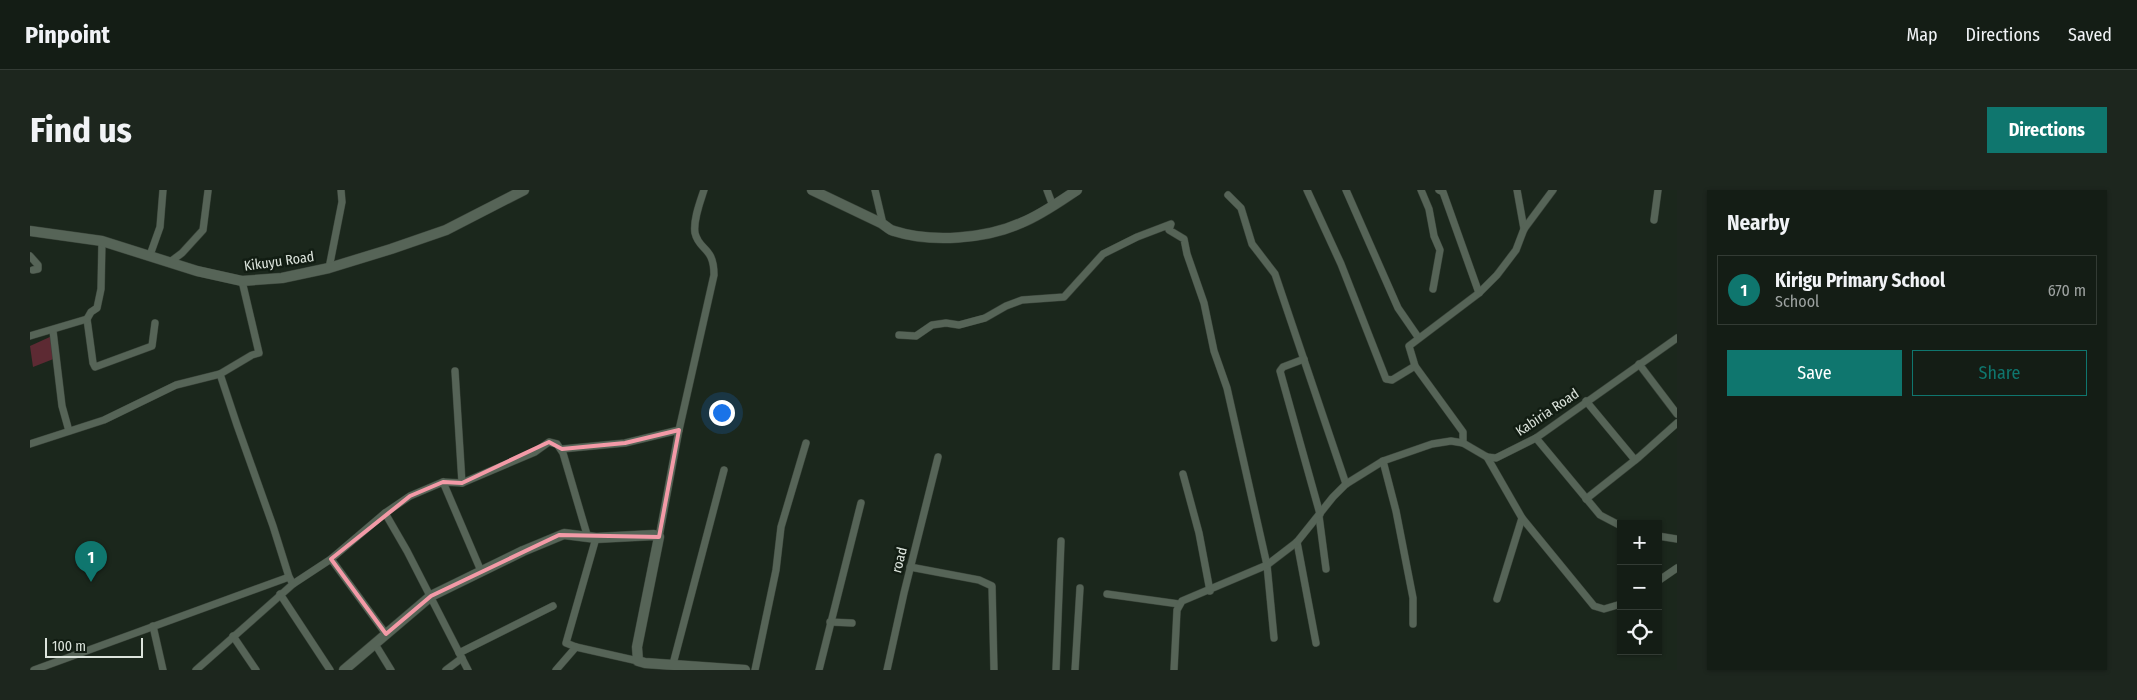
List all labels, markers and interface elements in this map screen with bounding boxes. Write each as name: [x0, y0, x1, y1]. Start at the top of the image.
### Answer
text: Pinpoint: [25, 21, 110, 49]
text: Map: [1906, 24, 1938, 46]
text: Directions: [1966, 24, 2040, 46]
text: Saved: [2068, 24, 2112, 46]
button: Directions: [1987, 107, 2107, 153]
text: Find us: [30, 109, 132, 151]
text: Nearby: [1727, 210, 1789, 236]
street label: Kikuyu Road: [243, 248, 315, 275]
text: Kirigu Primary School: [1775, 269, 1945, 292]
text: 1: [1741, 281, 1747, 300]
text: 670 m: [2048, 281, 2086, 300]
text: School: [1775, 292, 1819, 311]
button: Save: [1727, 350, 1902, 396]
button: Share: [1912, 350, 2087, 396]
street label: Kabiria Road: [1512, 385, 1582, 440]
your location: [709, 400, 735, 426]
map controls: [1617, 520, 1662, 655]
button: +: [1617, 520, 1662, 565]
pin: 1: [75, 541, 107, 582]
street label: road: [888, 545, 911, 575]
button: −: [1617, 565, 1662, 610]
button: locate: [1617, 610, 1662, 655]
scale bar: [45, 635, 142, 658]
text: 100 m: [52, 638, 86, 655]

